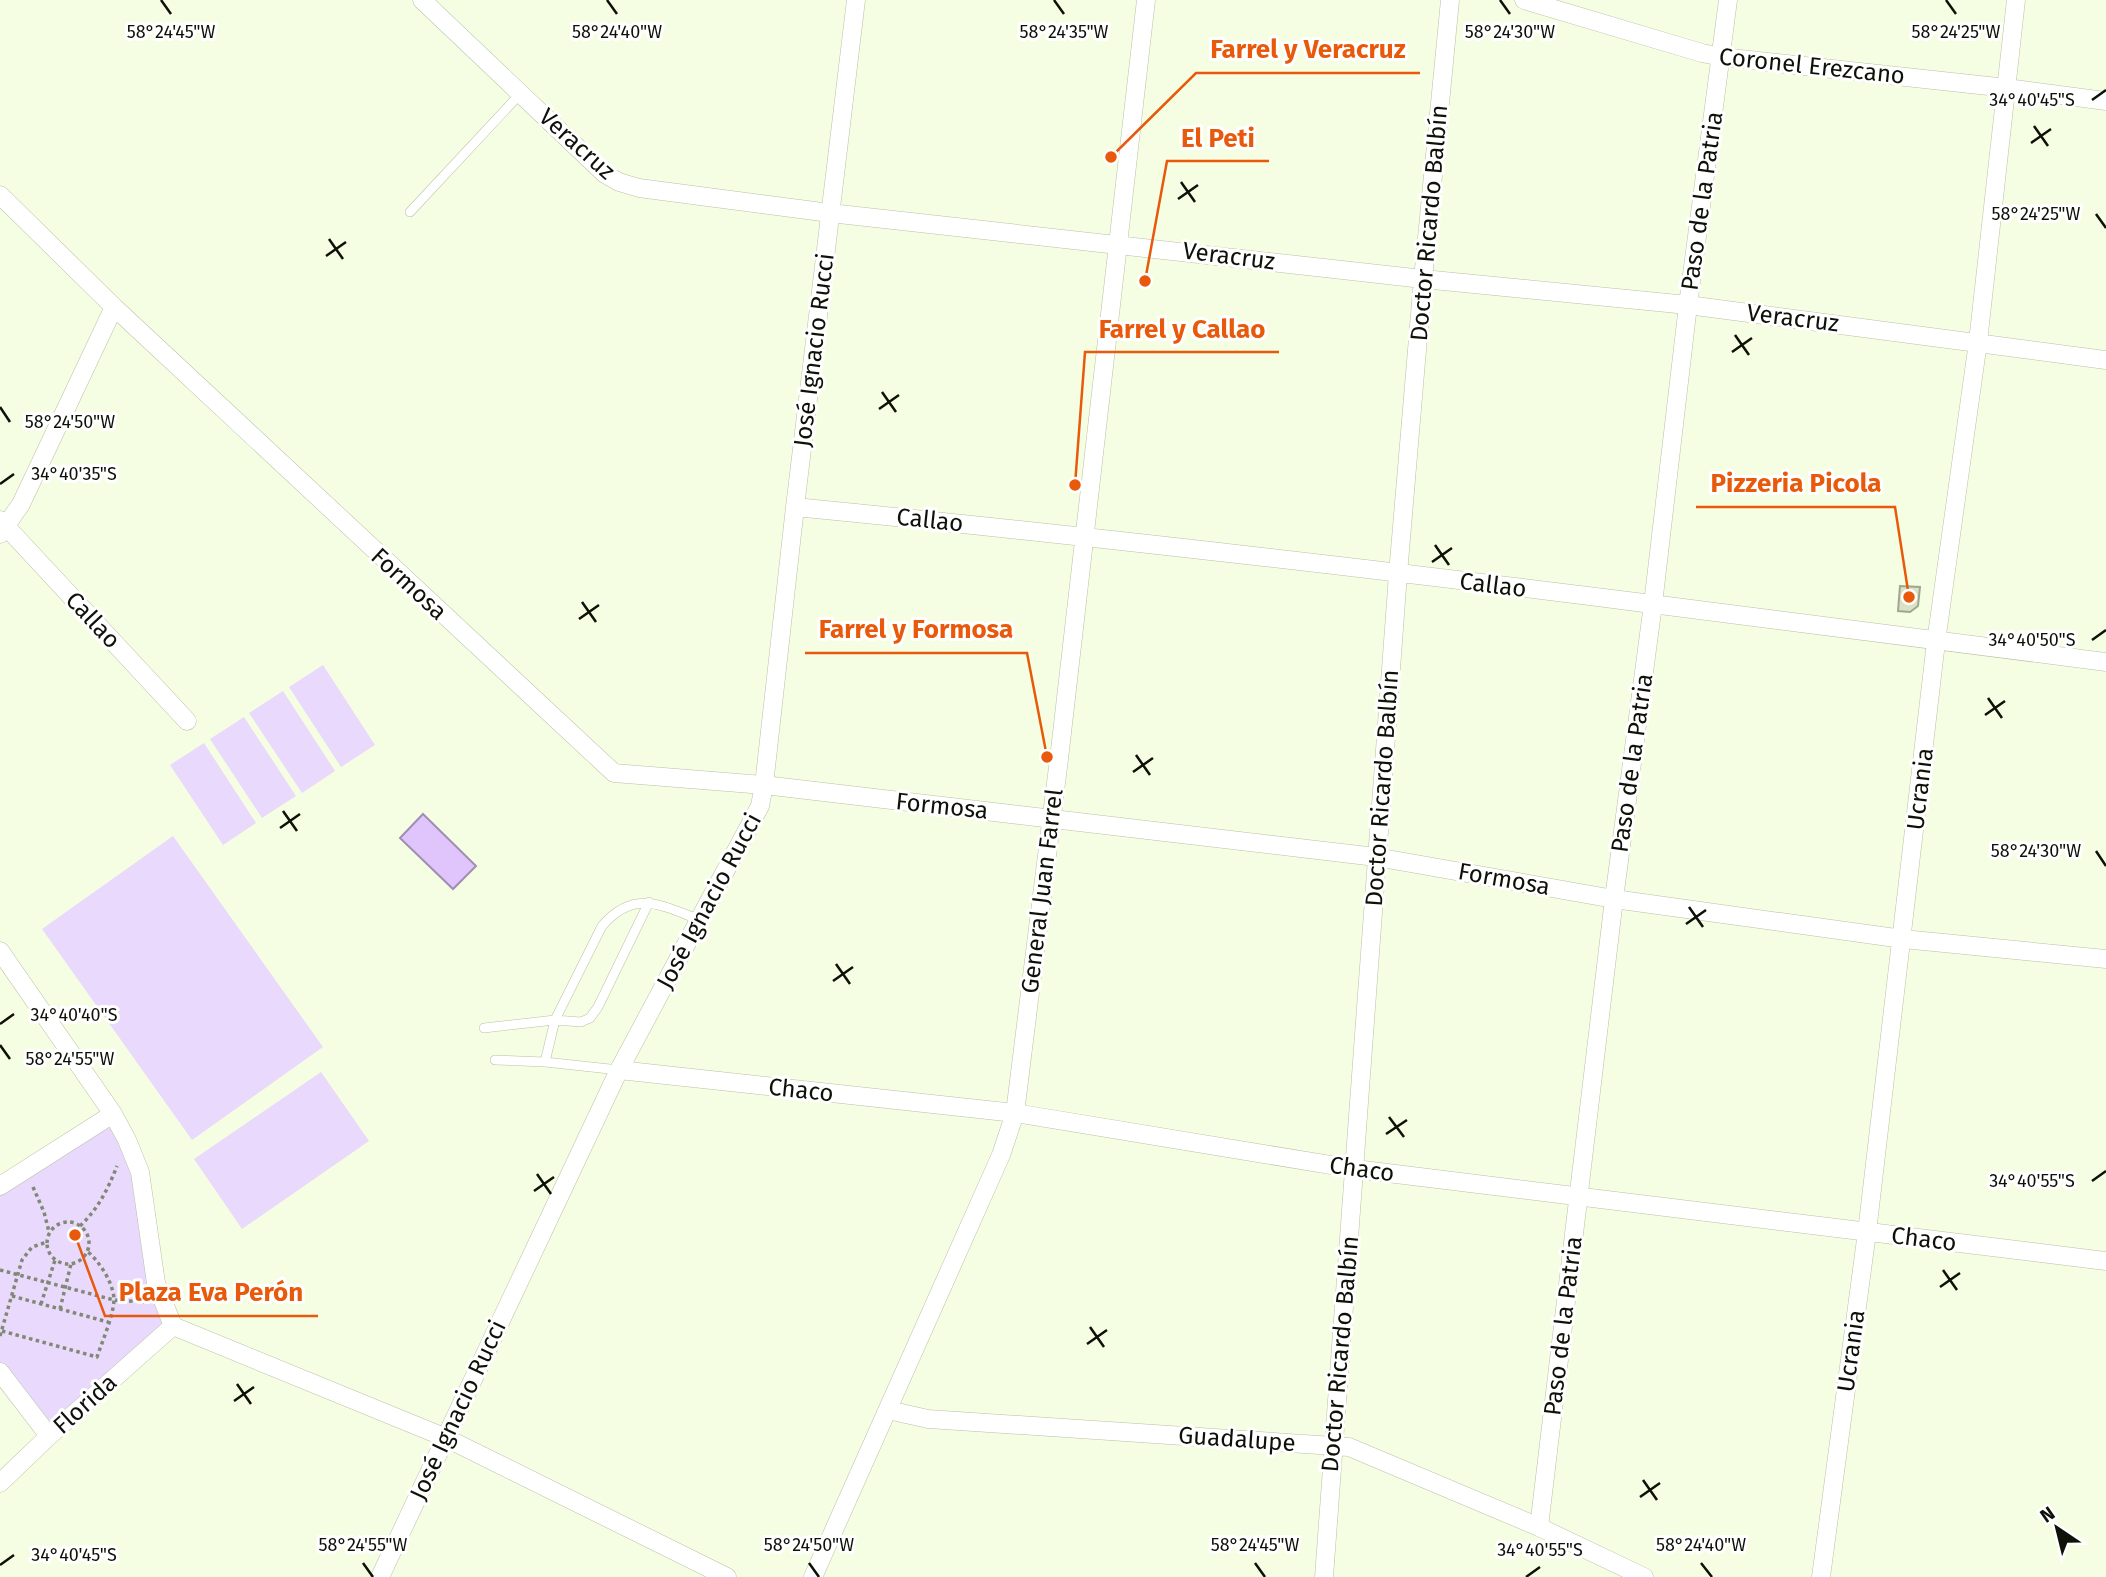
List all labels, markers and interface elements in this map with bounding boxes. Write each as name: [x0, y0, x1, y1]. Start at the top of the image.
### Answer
text: 58°24'45"W: [127, 21, 215, 43]
text: 58°24'40"W: [572, 21, 662, 43]
text: 58°24'35"W: [1020, 21, 1109, 43]
text: 58°24'30"W: [1465, 21, 1555, 43]
text: 58°24'25"W: [1912, 21, 2001, 43]
callout: Farrel y Veracruz: [1196, 26, 1420, 73]
text: Farrel y Veracruz: [1210, 34, 1406, 65]
street label: Coronel Erezcano: [1718, 42, 1906, 90]
text: 34°40'45"S: [1989, 89, 2075, 111]
street label: Veracruz: [533, 103, 621, 185]
street label: Doctor Ricardo Balbín: [1405, 104, 1453, 342]
street label: Paso de la Patria: [1676, 110, 1728, 292]
callout: El Peti: [1167, 114, 1269, 161]
text: El Peti: [1181, 123, 1255, 154]
text: 58°24'25"W: [1992, 203, 2081, 225]
street label: Veracruz: [1181, 236, 1277, 276]
street label: José Ignacio Rucci: [788, 252, 840, 448]
street label: Veracruz: [1745, 298, 1841, 338]
callout: Farrel y Callao: [1085, 305, 1279, 352]
text: Farrel y Callao: [1099, 314, 1265, 345]
text: 58°24'50"W: [25, 411, 115, 433]
callout: Pizzeria Picola: [1696, 460, 1895, 507]
text: 34°40'35"S: [31, 463, 117, 485]
text: Pizzeria Picola: [1711, 468, 1881, 499]
street label: Callao: [895, 503, 965, 537]
street label: Formosa: [366, 542, 452, 626]
street label: Callao: [1458, 567, 1528, 603]
street label: Callao: [60, 586, 126, 654]
callout: Farrel y Formosa: [805, 606, 1027, 653]
text: Farrel y Formosa: [819, 614, 1013, 645]
text: 34°40'50"S: [1988, 629, 2076, 651]
street label: Doctor Ricardo Balbín: [1360, 669, 1404, 907]
street label: Paso de la Patria: [1606, 672, 1658, 854]
street label: Ucrania: [1901, 746, 1939, 832]
street label: Formosa: [894, 787, 990, 825]
street label: General Juan Farrel: [1016, 787, 1068, 995]
street label: José Ignacio Rucci: [651, 808, 767, 994]
text: 58°24'30"W: [1991, 840, 2081, 862]
street label: Formosa: [1456, 857, 1552, 901]
text: 34°40'40"S: [31, 1004, 118, 1026]
text: 58°24'55"W: [26, 1048, 115, 1070]
street label: Chaco: [767, 1073, 835, 1107]
street label: Chaco: [1328, 1151, 1396, 1187]
text: 34°40'55"S: [1989, 1170, 2075, 1192]
street label: Chaco: [1890, 1221, 1958, 1257]
street label: Doctor Ricardo Balbín: [1316, 1235, 1364, 1473]
street label: Paso de la Patria: [1538, 1235, 1588, 1417]
callout: Plaza Eva Perón: [105, 1269, 318, 1316]
text: Plaza Eva Perón: [119, 1277, 303, 1308]
street label: Ucrania: [1831, 1308, 1871, 1394]
street label: José Ignacio Rucci: [404, 1316, 512, 1504]
street label: Florida: [47, 1368, 123, 1440]
street label: Guadalupe: [1177, 1421, 1297, 1457]
north arrow: [2022, 1493, 2092, 1563]
text: N: [2036, 1501, 2059, 1528]
text: 58°24'55"W: [319, 1534, 408, 1556]
text: 58°24'50"W: [764, 1534, 854, 1556]
text: 58°24'45"W: [1211, 1534, 1299, 1556]
text: 58°24'40"W: [1656, 1534, 1746, 1556]
text: 34°40'55"S: [1497, 1539, 1583, 1561]
text: 34°40'45"S: [31, 1544, 117, 1566]

